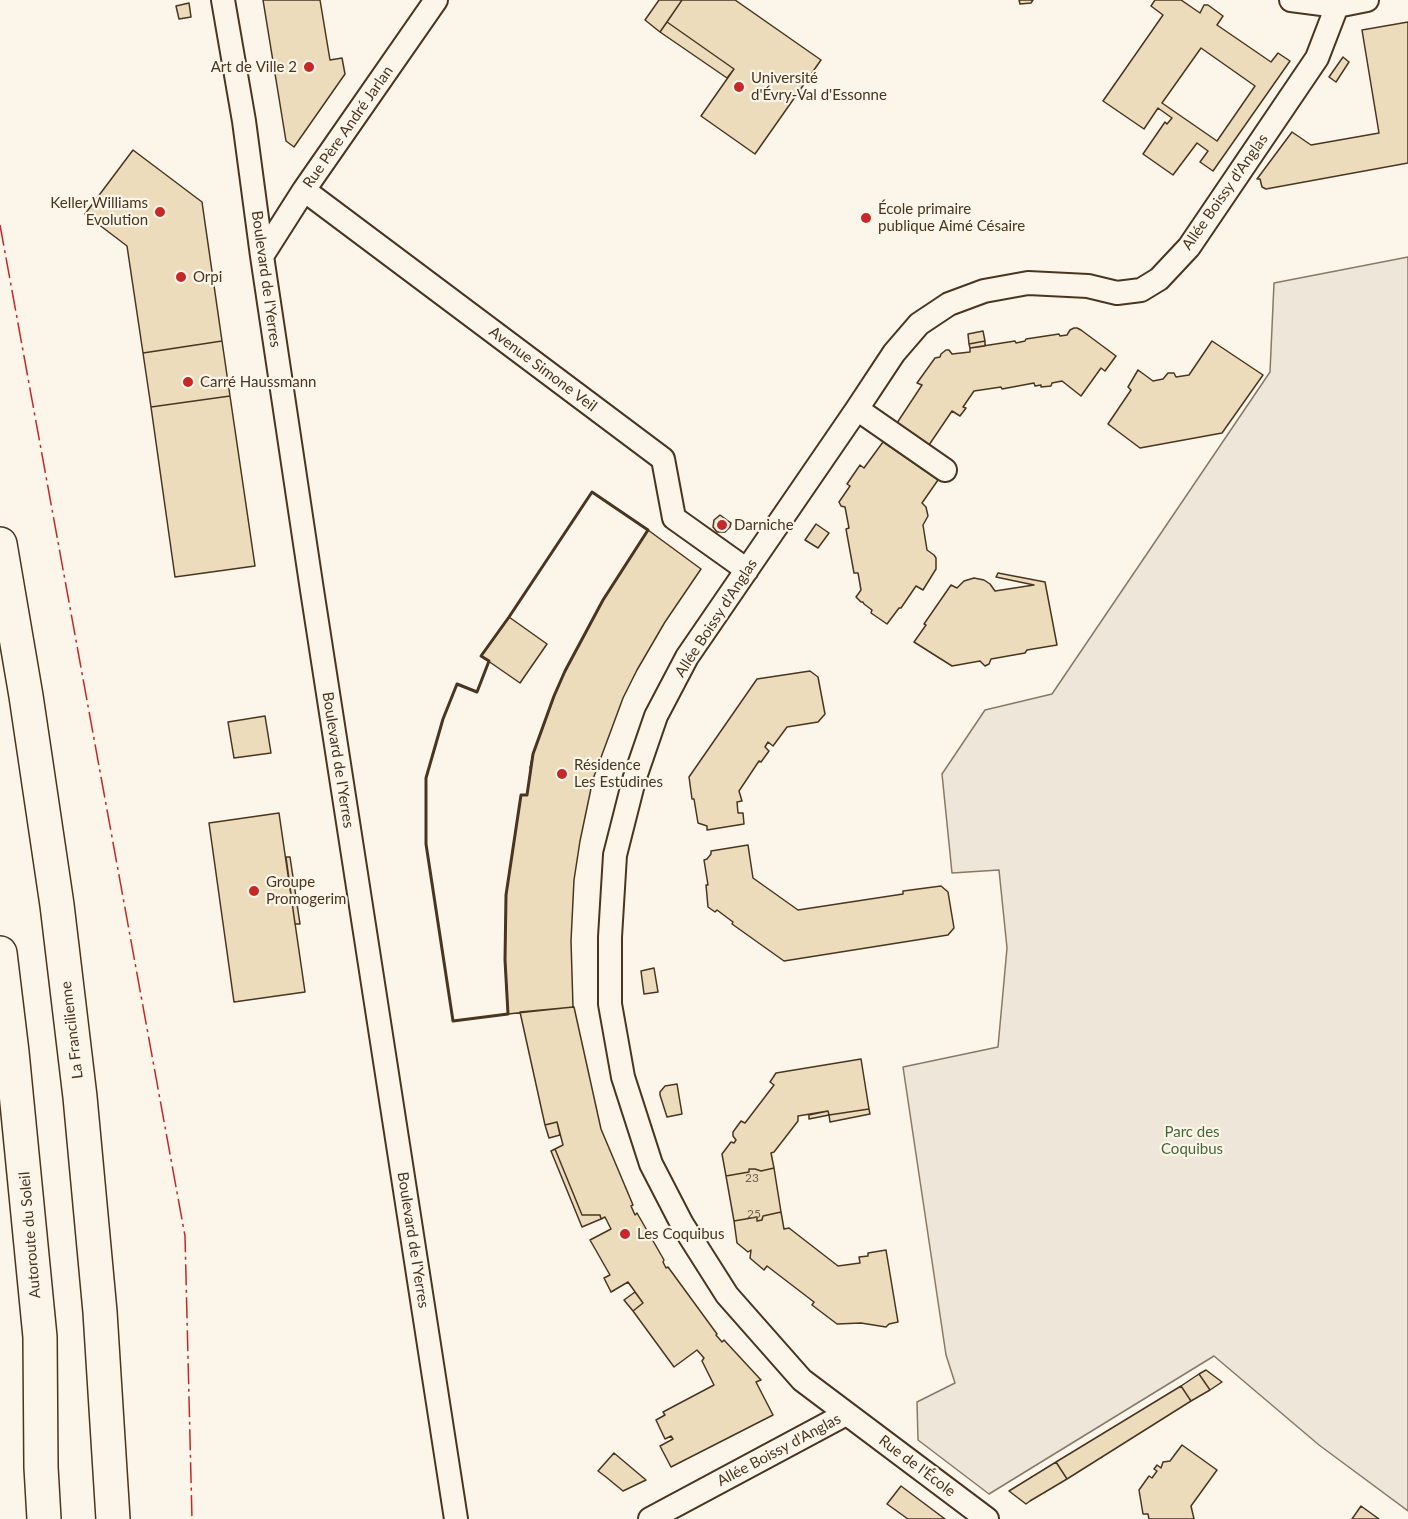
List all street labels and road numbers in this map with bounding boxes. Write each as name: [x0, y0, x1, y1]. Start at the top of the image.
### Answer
street label: Rue Père André Jarlan: [299, 63, 397, 191]
street label: Allée Boissy d'Anglas: [1178, 131, 1272, 253]
street label: Boulevard de l'Yerres: [248, 210, 284, 348]
street label: Avenue Simone Veil: [486, 323, 600, 415]
street label: Allée Boissy d'Anglas: [671, 555, 761, 681]
street label: Boulevard de l'Yerres: [318, 691, 358, 829]
street label: La Francilienne: [57, 980, 87, 1080]
street label: Autoroute du Soleil: [15, 1171, 45, 1299]
street label: Boulevard de l'Yerres: [393, 1171, 433, 1309]
street label: Allée Boissy d'Anglas: [714, 1410, 844, 1490]
street label: Rue de l'École: [875, 1431, 959, 1501]

